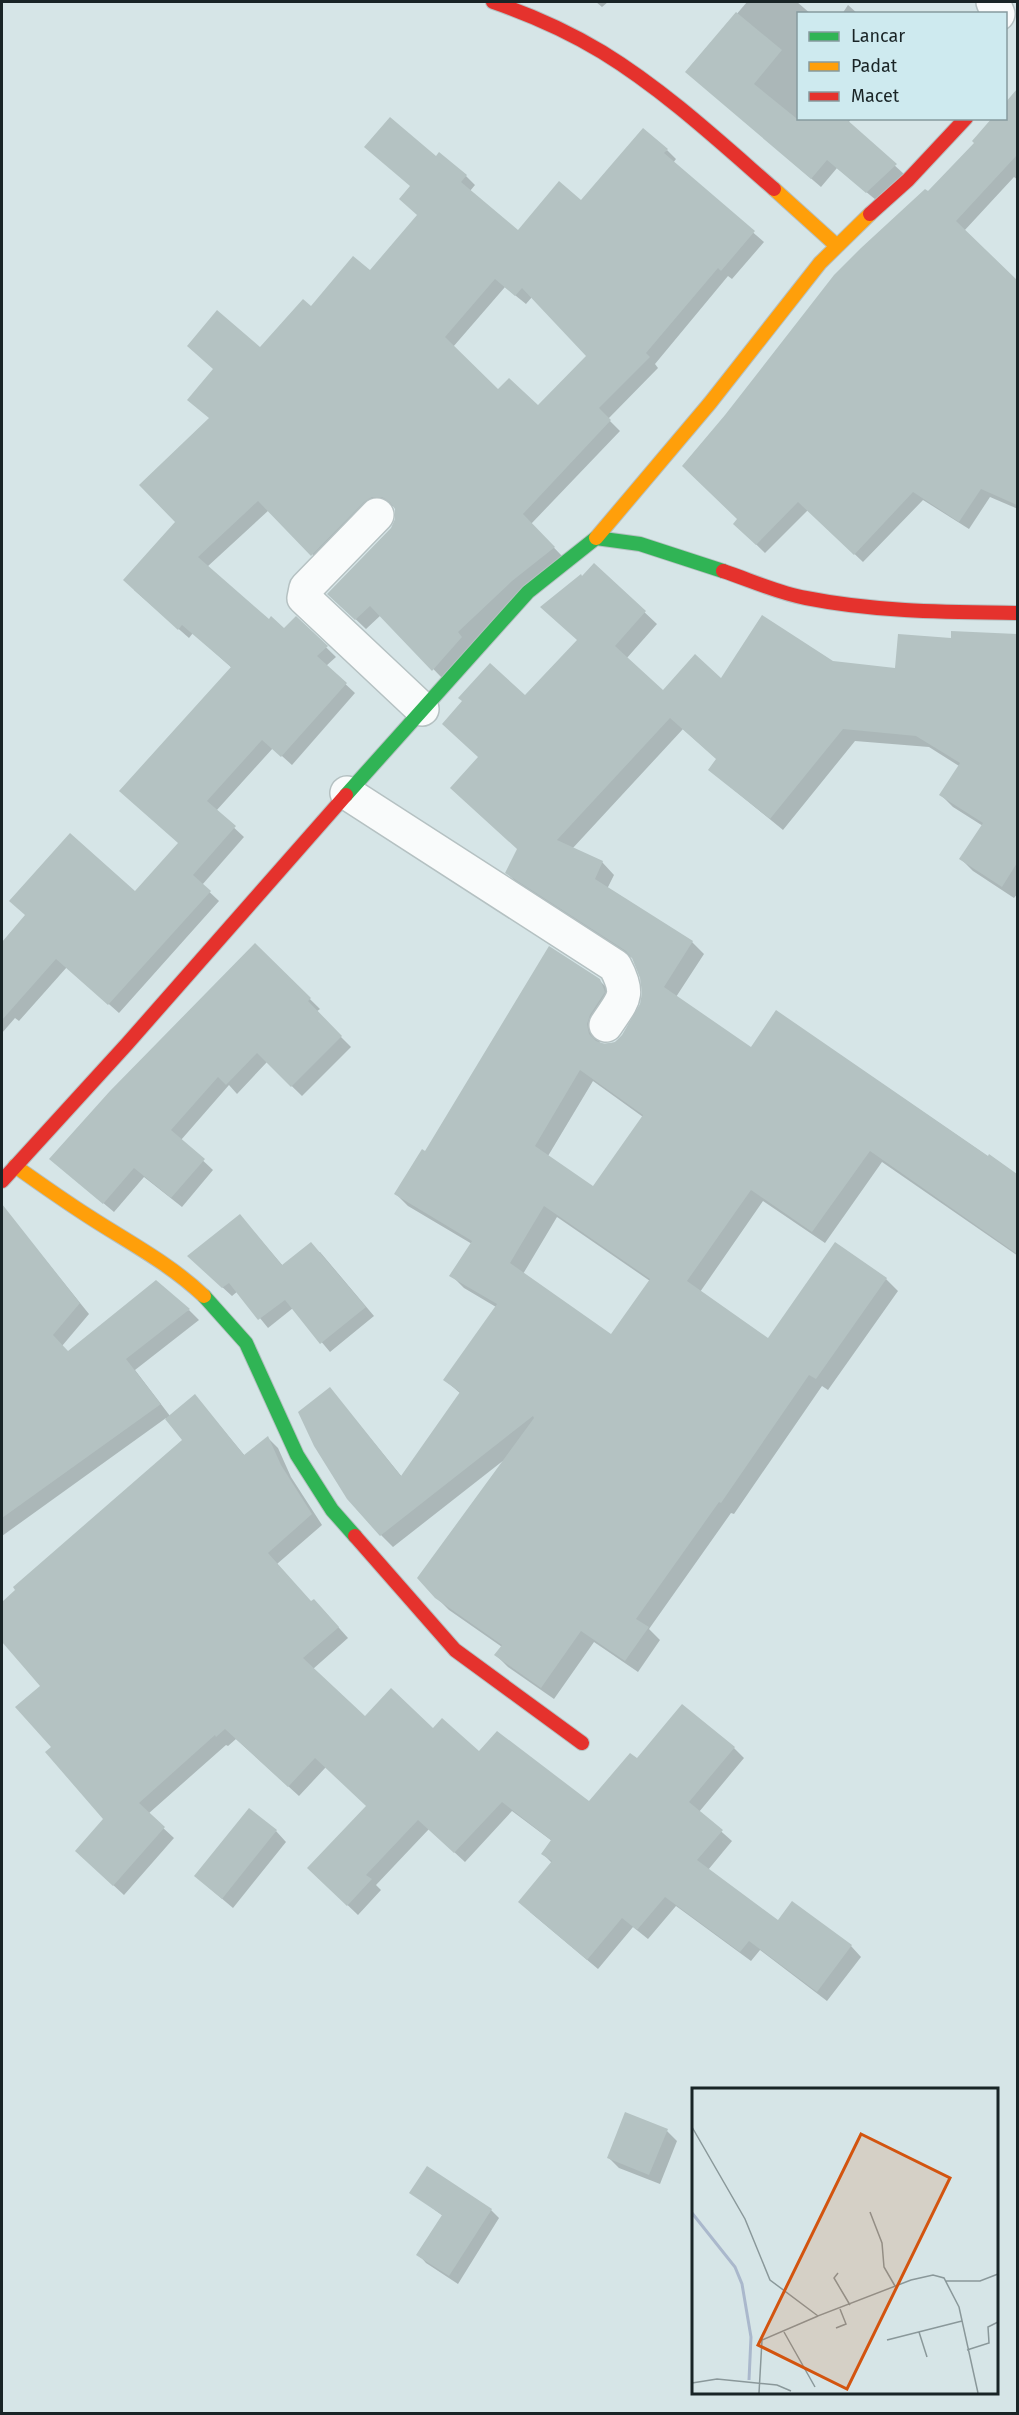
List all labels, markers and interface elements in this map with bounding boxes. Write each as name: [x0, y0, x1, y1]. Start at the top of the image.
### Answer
legend: [797, 12, 1007, 120]
text: Lancar: [851, 25, 905, 47]
text: Padat: [851, 55, 898, 77]
text: Macet: [851, 85, 900, 107]
inset map: [692, 2088, 998, 2394]

